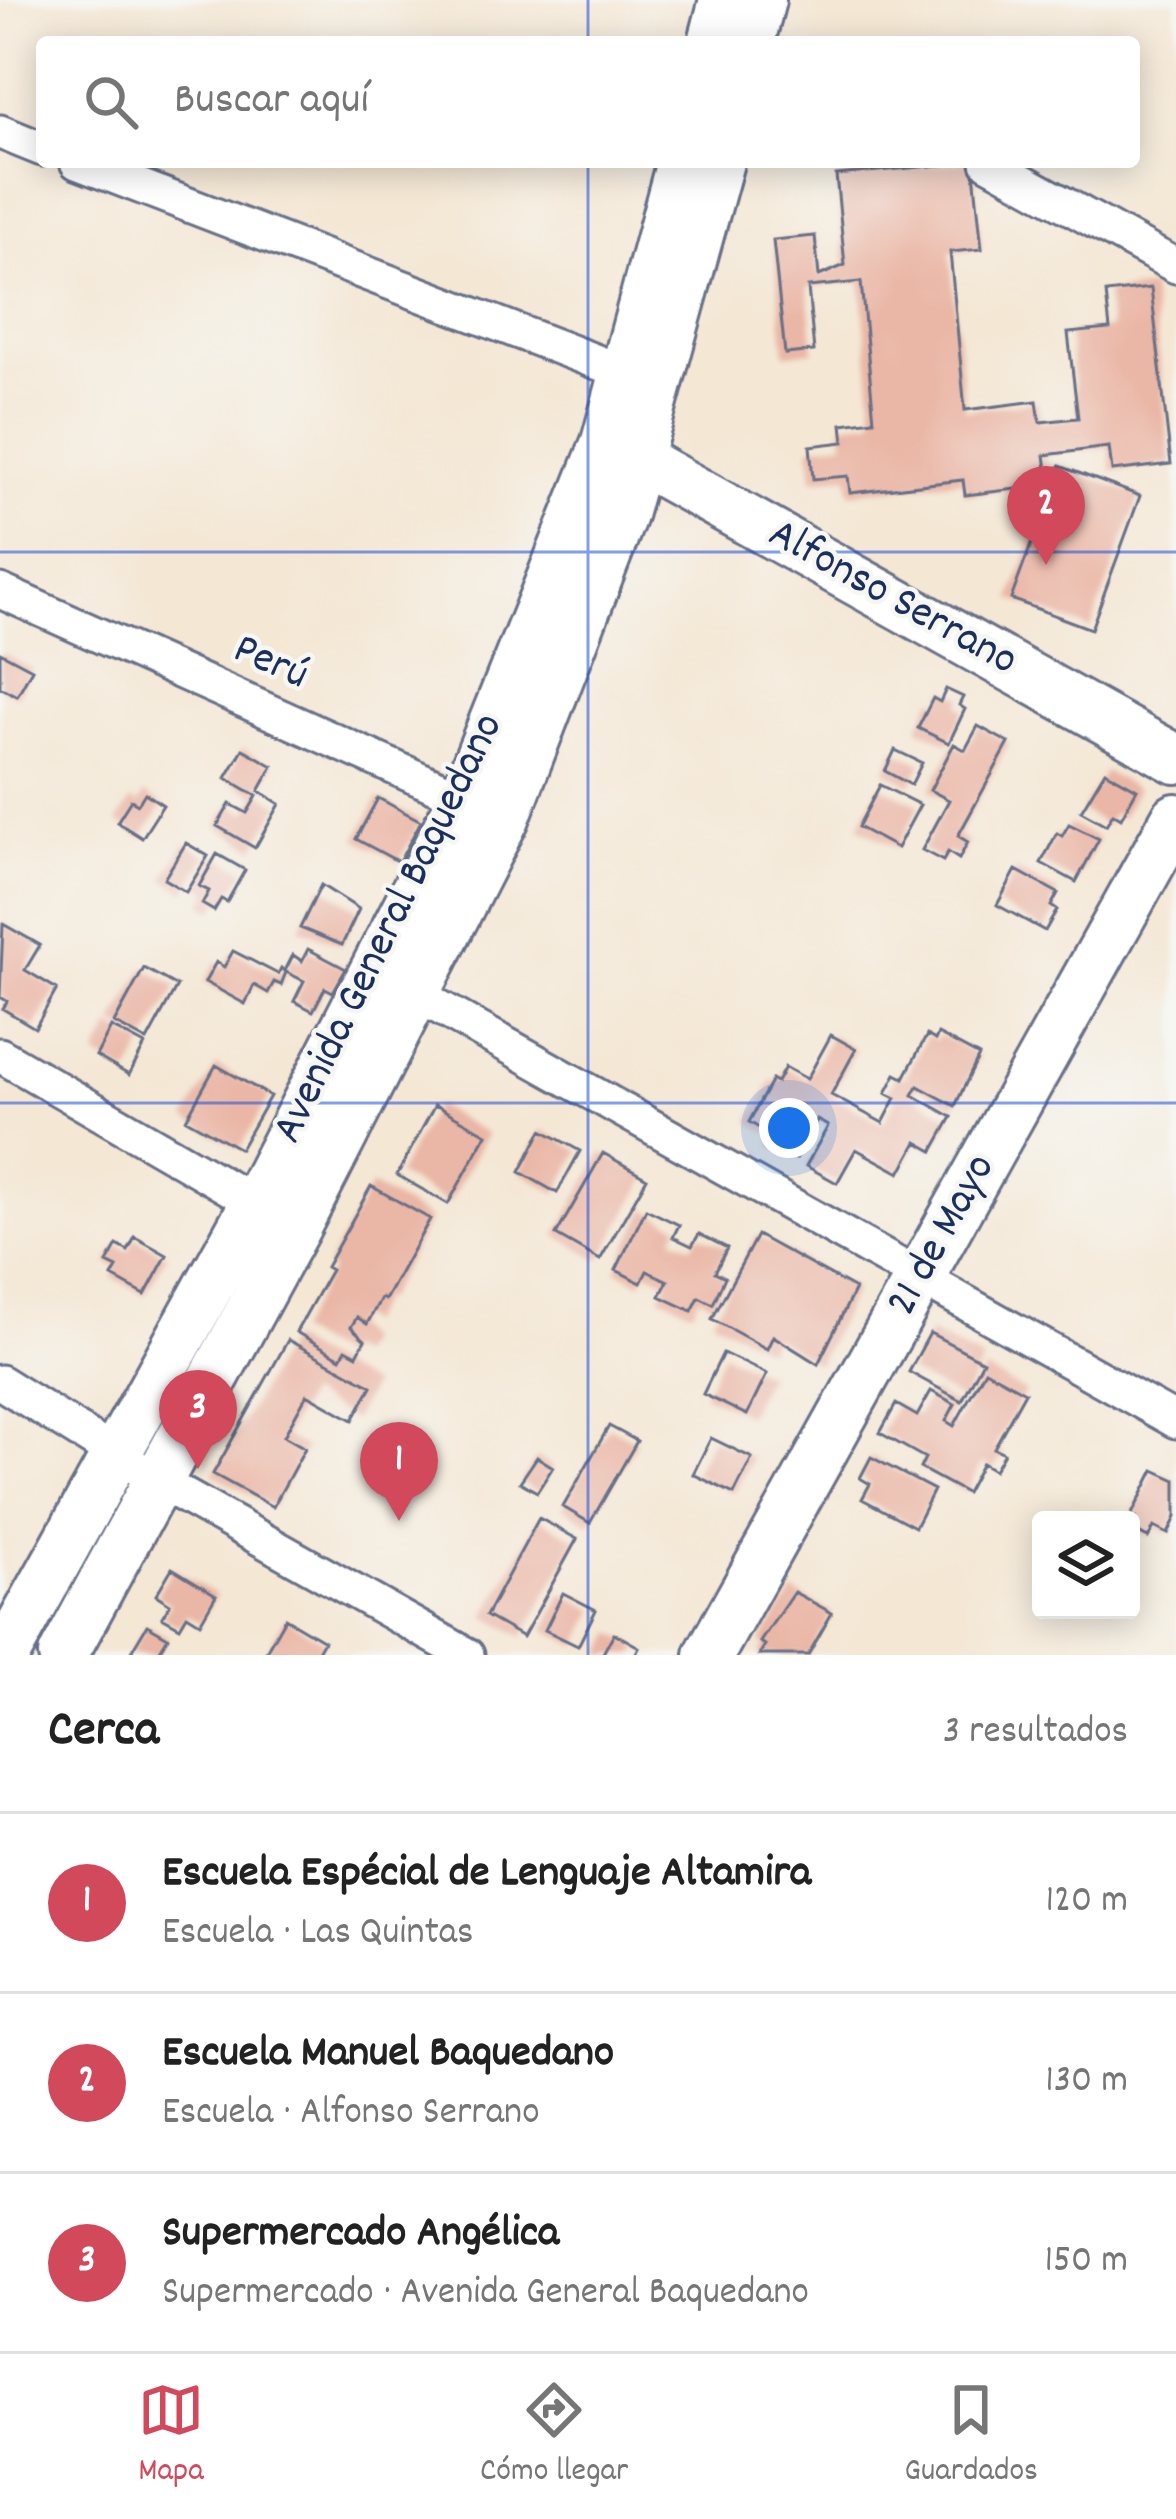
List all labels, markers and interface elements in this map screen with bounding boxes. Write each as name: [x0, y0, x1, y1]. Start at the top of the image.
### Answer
search box: [36, 36, 1140, 168]
icon: search: [78, 69, 144, 135]
text: Buscar aquí: [174, 70, 369, 134]
pin: 2: [1007, 466, 1085, 565]
street label: Alfonso Serrano: [756, 504, 1028, 694]
street label: Perú: [222, 619, 318, 709]
street label: Avenida General Baquedano: [258, 703, 522, 1155]
your location: [759, 1098, 819, 1158]
street label: 21 de Mayo: [872, 1143, 1014, 1329]
pin: 3: [159, 1370, 237, 1469]
pin: 1: [360, 1422, 438, 1521]
map controls: [1032, 1511, 1140, 1619]
button: layers: [1032, 1511, 1140, 1619]
text: Cerca: [48, 1697, 159, 1769]
text: 3 resultados: [943, 1706, 1128, 1761]
text: Escuela Espécial de Lenguaje Altamira: [162, 1843, 811, 1907]
text: 1: [83, 1875, 91, 1930]
text: 120 m: [1045, 1875, 1128, 1930]
text: Escuela · Las Quintas: [162, 1907, 474, 1962]
text: Escuela Manuel Baquedano: [162, 2023, 614, 2087]
text: 2: [78, 2055, 96, 2110]
text: 130 m: [1045, 2055, 1128, 2110]
text: Escuela · Alfonso Serrano: [162, 2087, 539, 2142]
text: Supermercado Angélica: [162, 2203, 559, 2267]
text: 3: [78, 2235, 96, 2290]
text: 150 m: [1044, 2235, 1128, 2290]
text: Supermercado · Avenida General Baquedano: [162, 2267, 809, 2322]
tab: Mapa: [138, 2377, 204, 2496]
tab: Cómo llegar: [480, 2377, 628, 2496]
tab: Guardados: [904, 2377, 1038, 2496]

